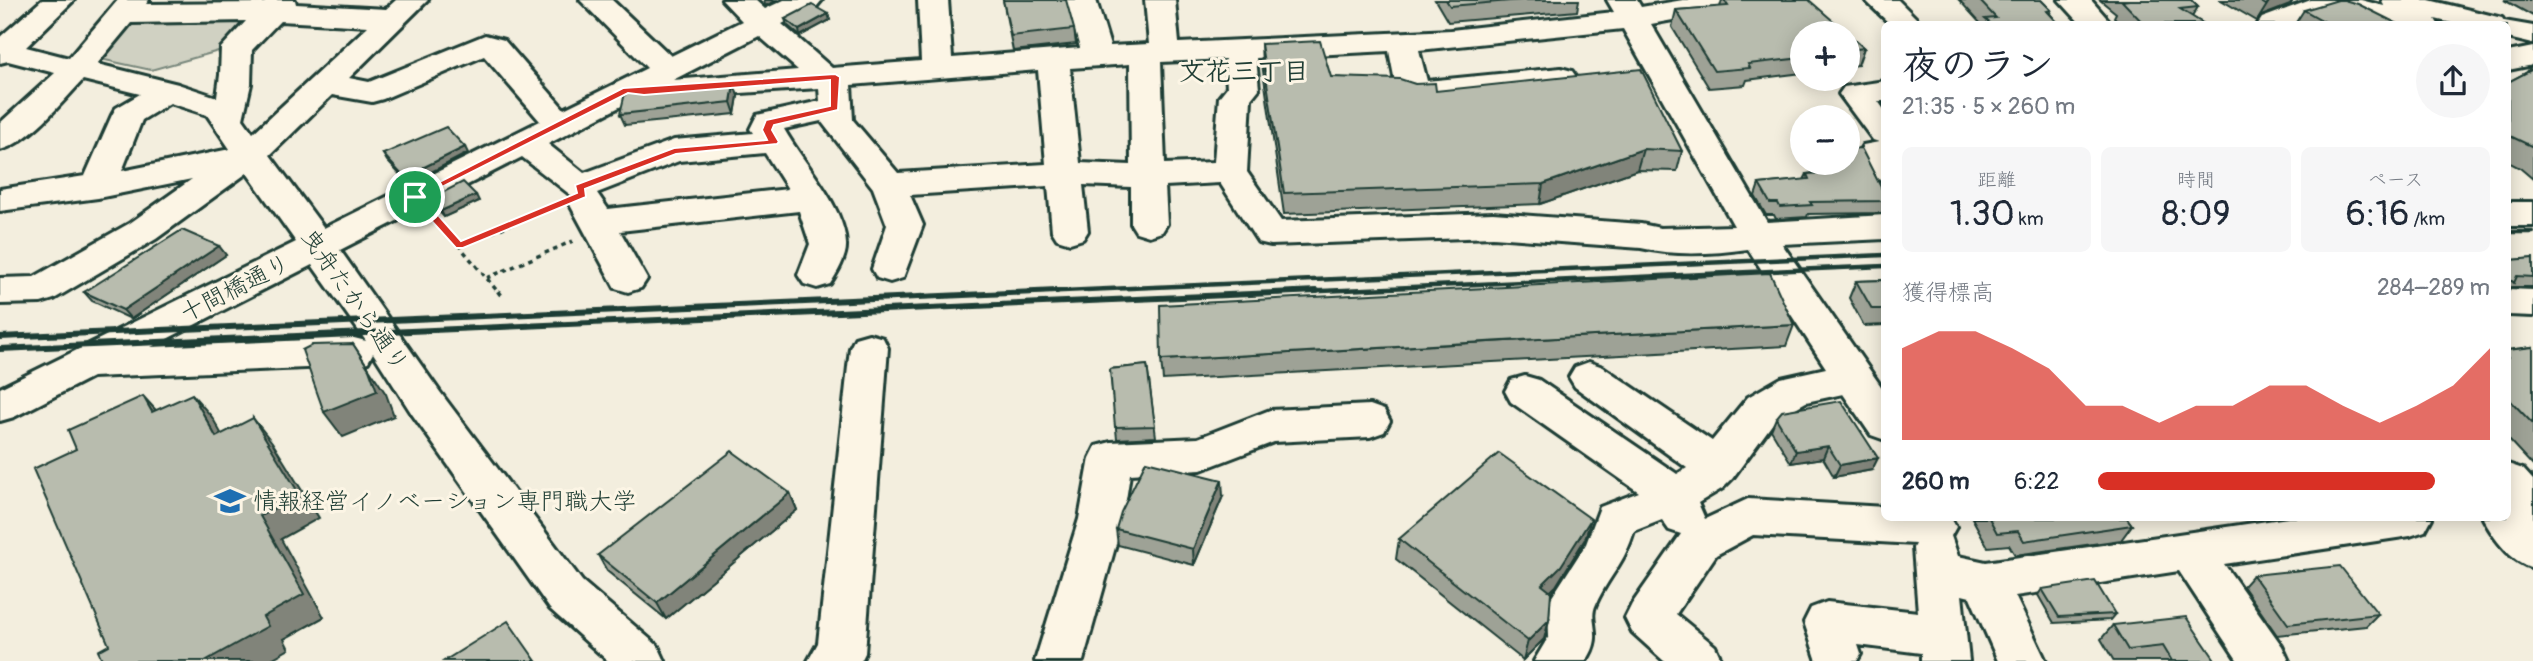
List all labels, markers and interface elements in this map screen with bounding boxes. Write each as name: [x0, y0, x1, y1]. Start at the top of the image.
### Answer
map controls: [1790, 21, 1860, 175]
button: +: [1790, 21, 1860, 91]
text: 夜のラン: [1902, 42, 2054, 90]
button: share: [2416, 44, 2490, 118]
district label: 文花三丁目: [1179, 56, 1309, 88]
text: 21:35 · 5 × 260 m: [1902, 92, 2075, 121]
button: −: [1790, 105, 1860, 175]
pin: [385, 167, 445, 227]
text: 距離: [1978, 168, 2016, 192]
text: 時間: [2177, 168, 2215, 192]
text: ペース: [2367, 168, 2423, 192]
icon: arrive: [396, 178, 434, 216]
text: 1.30: [1950, 192, 2015, 236]
text: 8:09: [2162, 192, 2230, 236]
text: 6:16: [2346, 192, 2409, 236]
text: km: [2015, 207, 2044, 231]
text: /km: [2409, 207, 2445, 231]
street label: 曳舟たから通り: [295, 223, 415, 377]
street label: 十間橋通り: [175, 248, 295, 329]
text: 284–289 m: [2377, 273, 2490, 302]
text: 獲得標高: [1902, 278, 1994, 307]
text: 260 m: [1902, 467, 1969, 496]
text: 6:22: [2014, 467, 2059, 496]
school or university icon: 情報経営イノベーション専門職大学: [213, 484, 247, 518]
place label: 情報経営イノベーション専門職大学: [253, 487, 637, 516]

